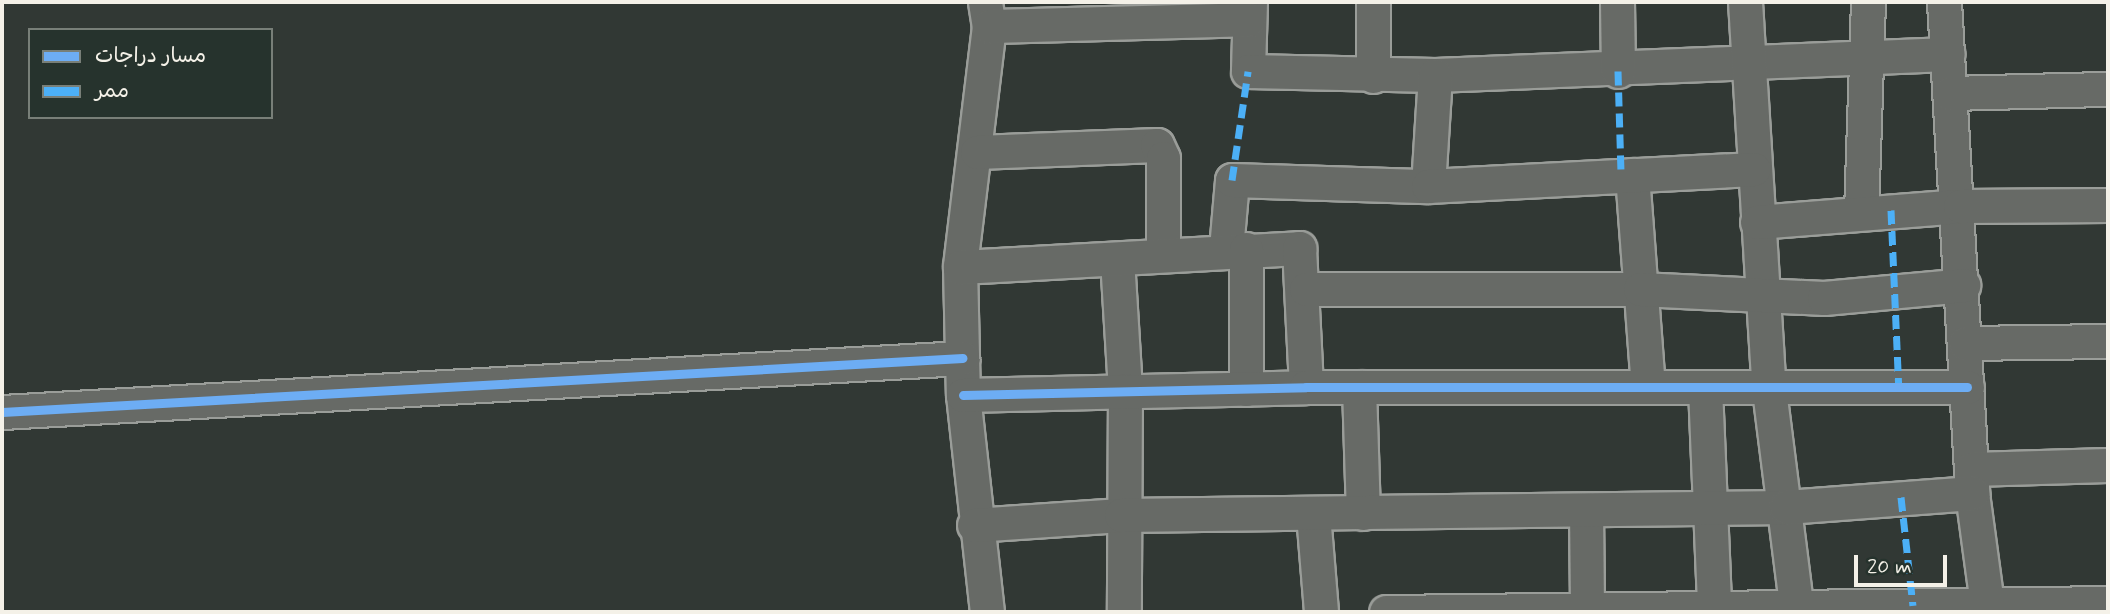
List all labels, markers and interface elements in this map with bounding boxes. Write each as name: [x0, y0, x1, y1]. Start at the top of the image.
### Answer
legend: [28, 28, 273, 119]
text: مسار دراجات: [95, 42, 206, 70]
text: ممر: [95, 77, 129, 105]
scale bar: [1858, 540, 1951, 584]
text: 20 m: [1867, 553, 1912, 581]

